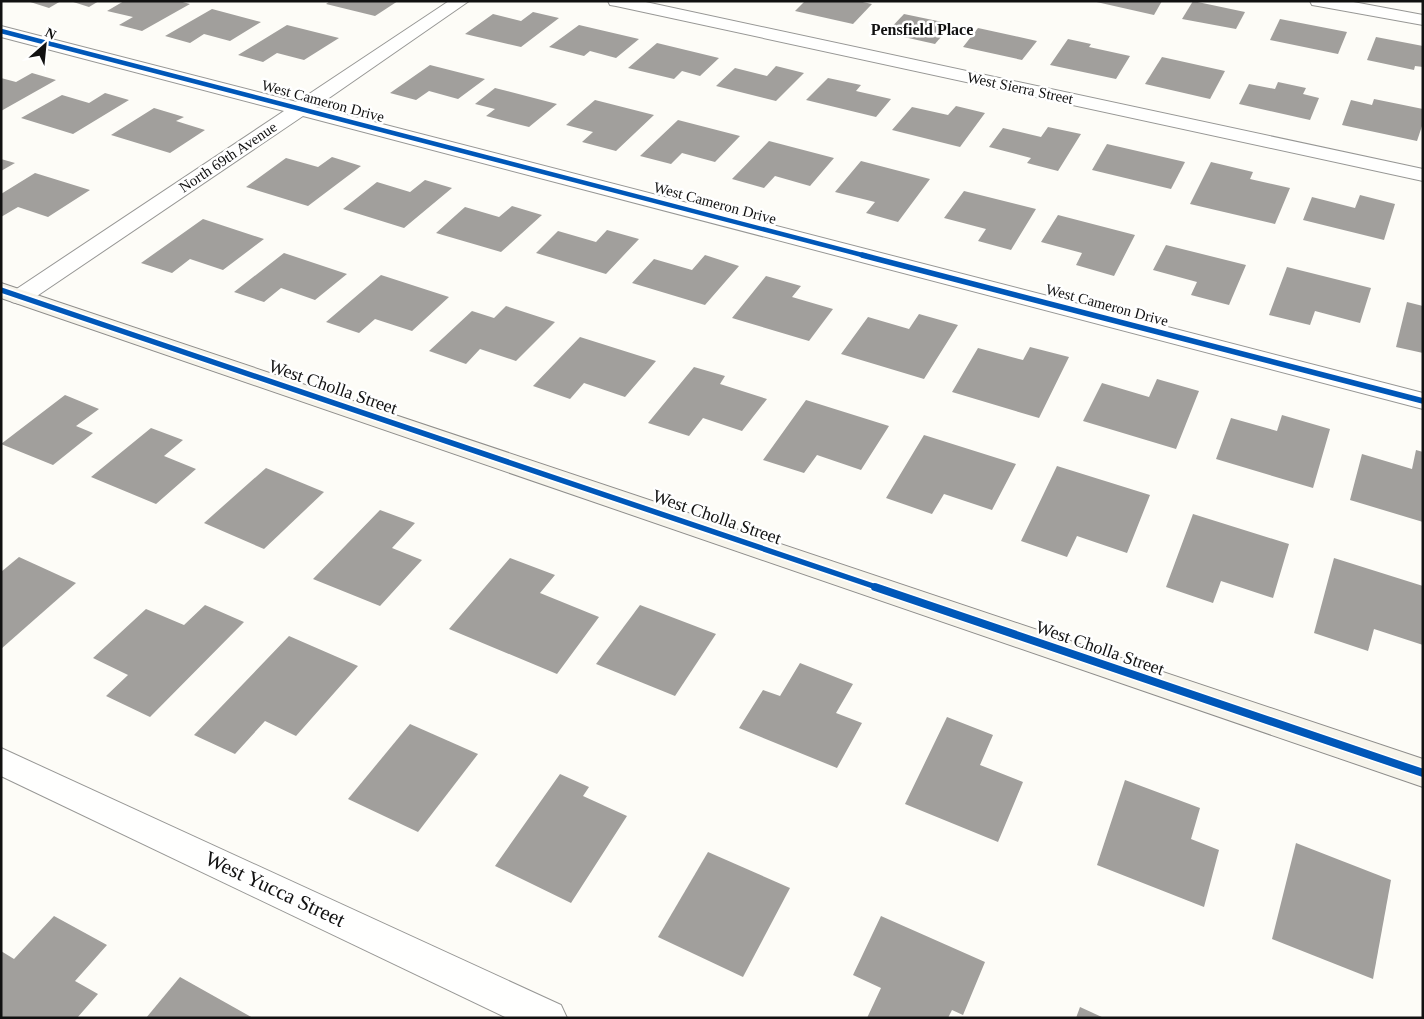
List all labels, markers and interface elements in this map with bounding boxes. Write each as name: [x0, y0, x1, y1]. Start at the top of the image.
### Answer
north arrow: [20, 20, 70, 70]
district label: Pensfield Place: [871, 21, 973, 38]
text: N: [43, 25, 59, 43]
street label: West Sierra Street: [966, 69, 1075, 107]
street label: West Cameron Drive: [260, 77, 386, 125]
street label: North 69th Avenue: [176, 118, 280, 195]
street label: West Cameron Drive: [652, 179, 778, 227]
street label: West Cameron Drive: [1044, 281, 1170, 329]
street label: West Cholla Street: [266, 356, 400, 418]
street label: West Cholla Street: [650, 486, 784, 548]
street label: West Cholla Street: [1033, 617, 1167, 679]
street label: West Yucca Street: [201, 846, 349, 932]

